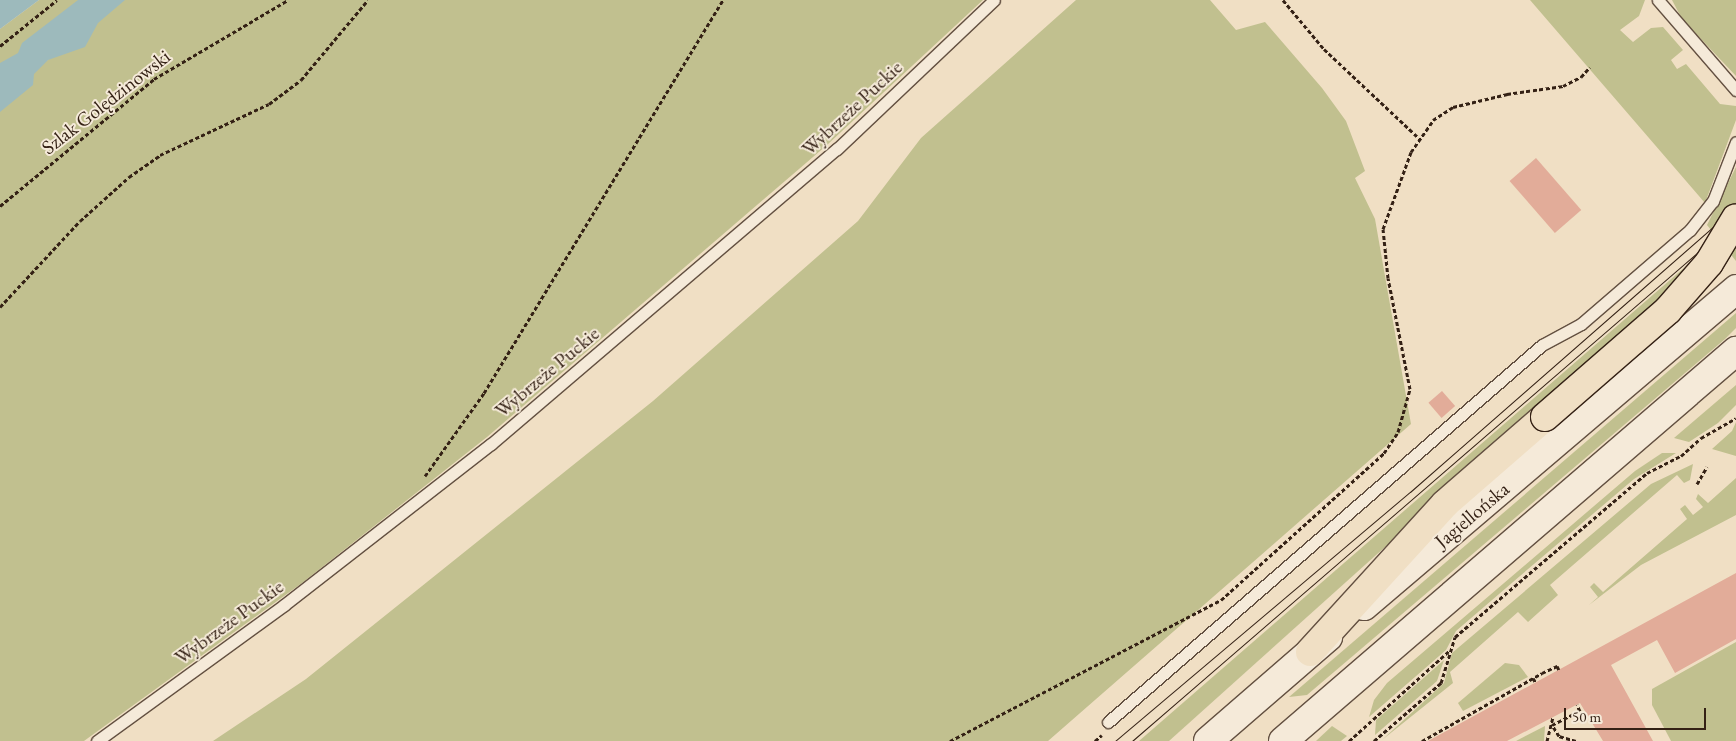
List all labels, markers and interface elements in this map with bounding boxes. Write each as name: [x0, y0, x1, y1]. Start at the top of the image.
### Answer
street label: Szlak Golędzinowski: [37, 44, 175, 160]
street label: Wybrzeże Puckie: [797, 55, 907, 161]
street label: Wybrzeże Puckie: [490, 321, 604, 423]
street label: Jagiellońska: [1430, 477, 1514, 553]
street label: Wybrzeże Puckie: [170, 575, 288, 669]
scale bar: [1566, 698, 1708, 730]
text: 50 m: [1572, 707, 1601, 726]

